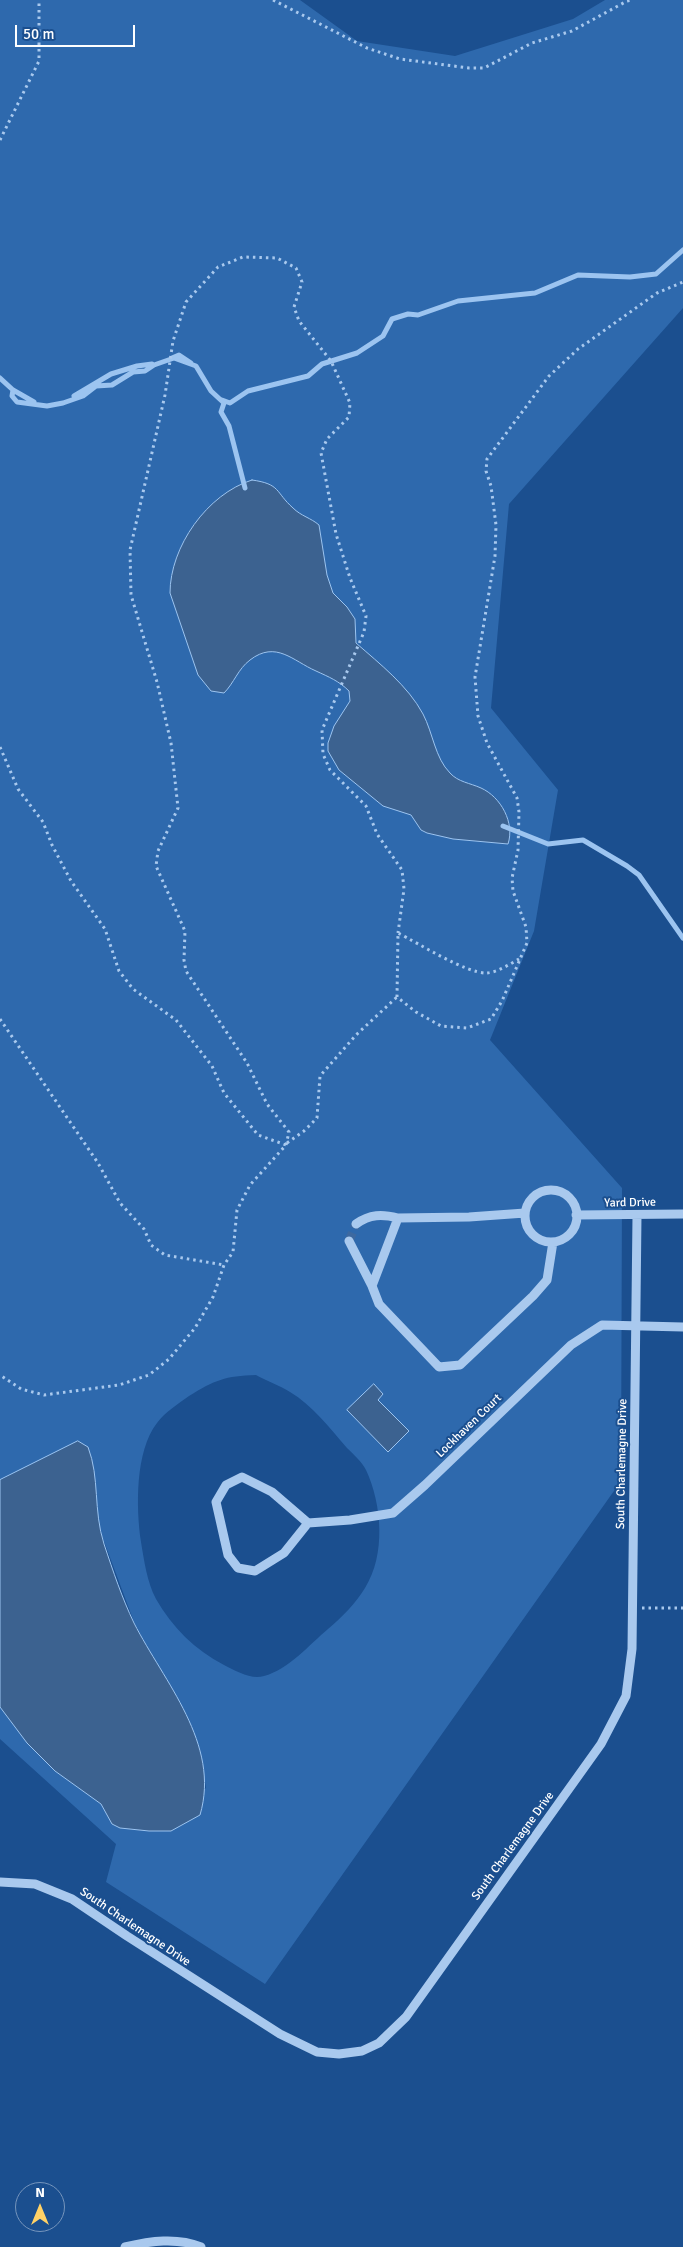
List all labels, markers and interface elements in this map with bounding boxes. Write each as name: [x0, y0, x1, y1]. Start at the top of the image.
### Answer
scale bar: [18, 15, 138, 47]
text: 50 m: [23, 25, 54, 43]
street label: Yard Drive: [604, 1195, 656, 1211]
street label: Lockhaven Court: [433, 1391, 505, 1461]
street label: South Charlemagne Drive: [614, 1399, 630, 1529]
street label: South Charlemagne Drive: [469, 1789, 557, 1903]
street label: South Charlemagne Drive: [77, 1885, 193, 1969]
north arrow: [15, 2182, 65, 2232]
text: N: [35, 2184, 45, 2201]

